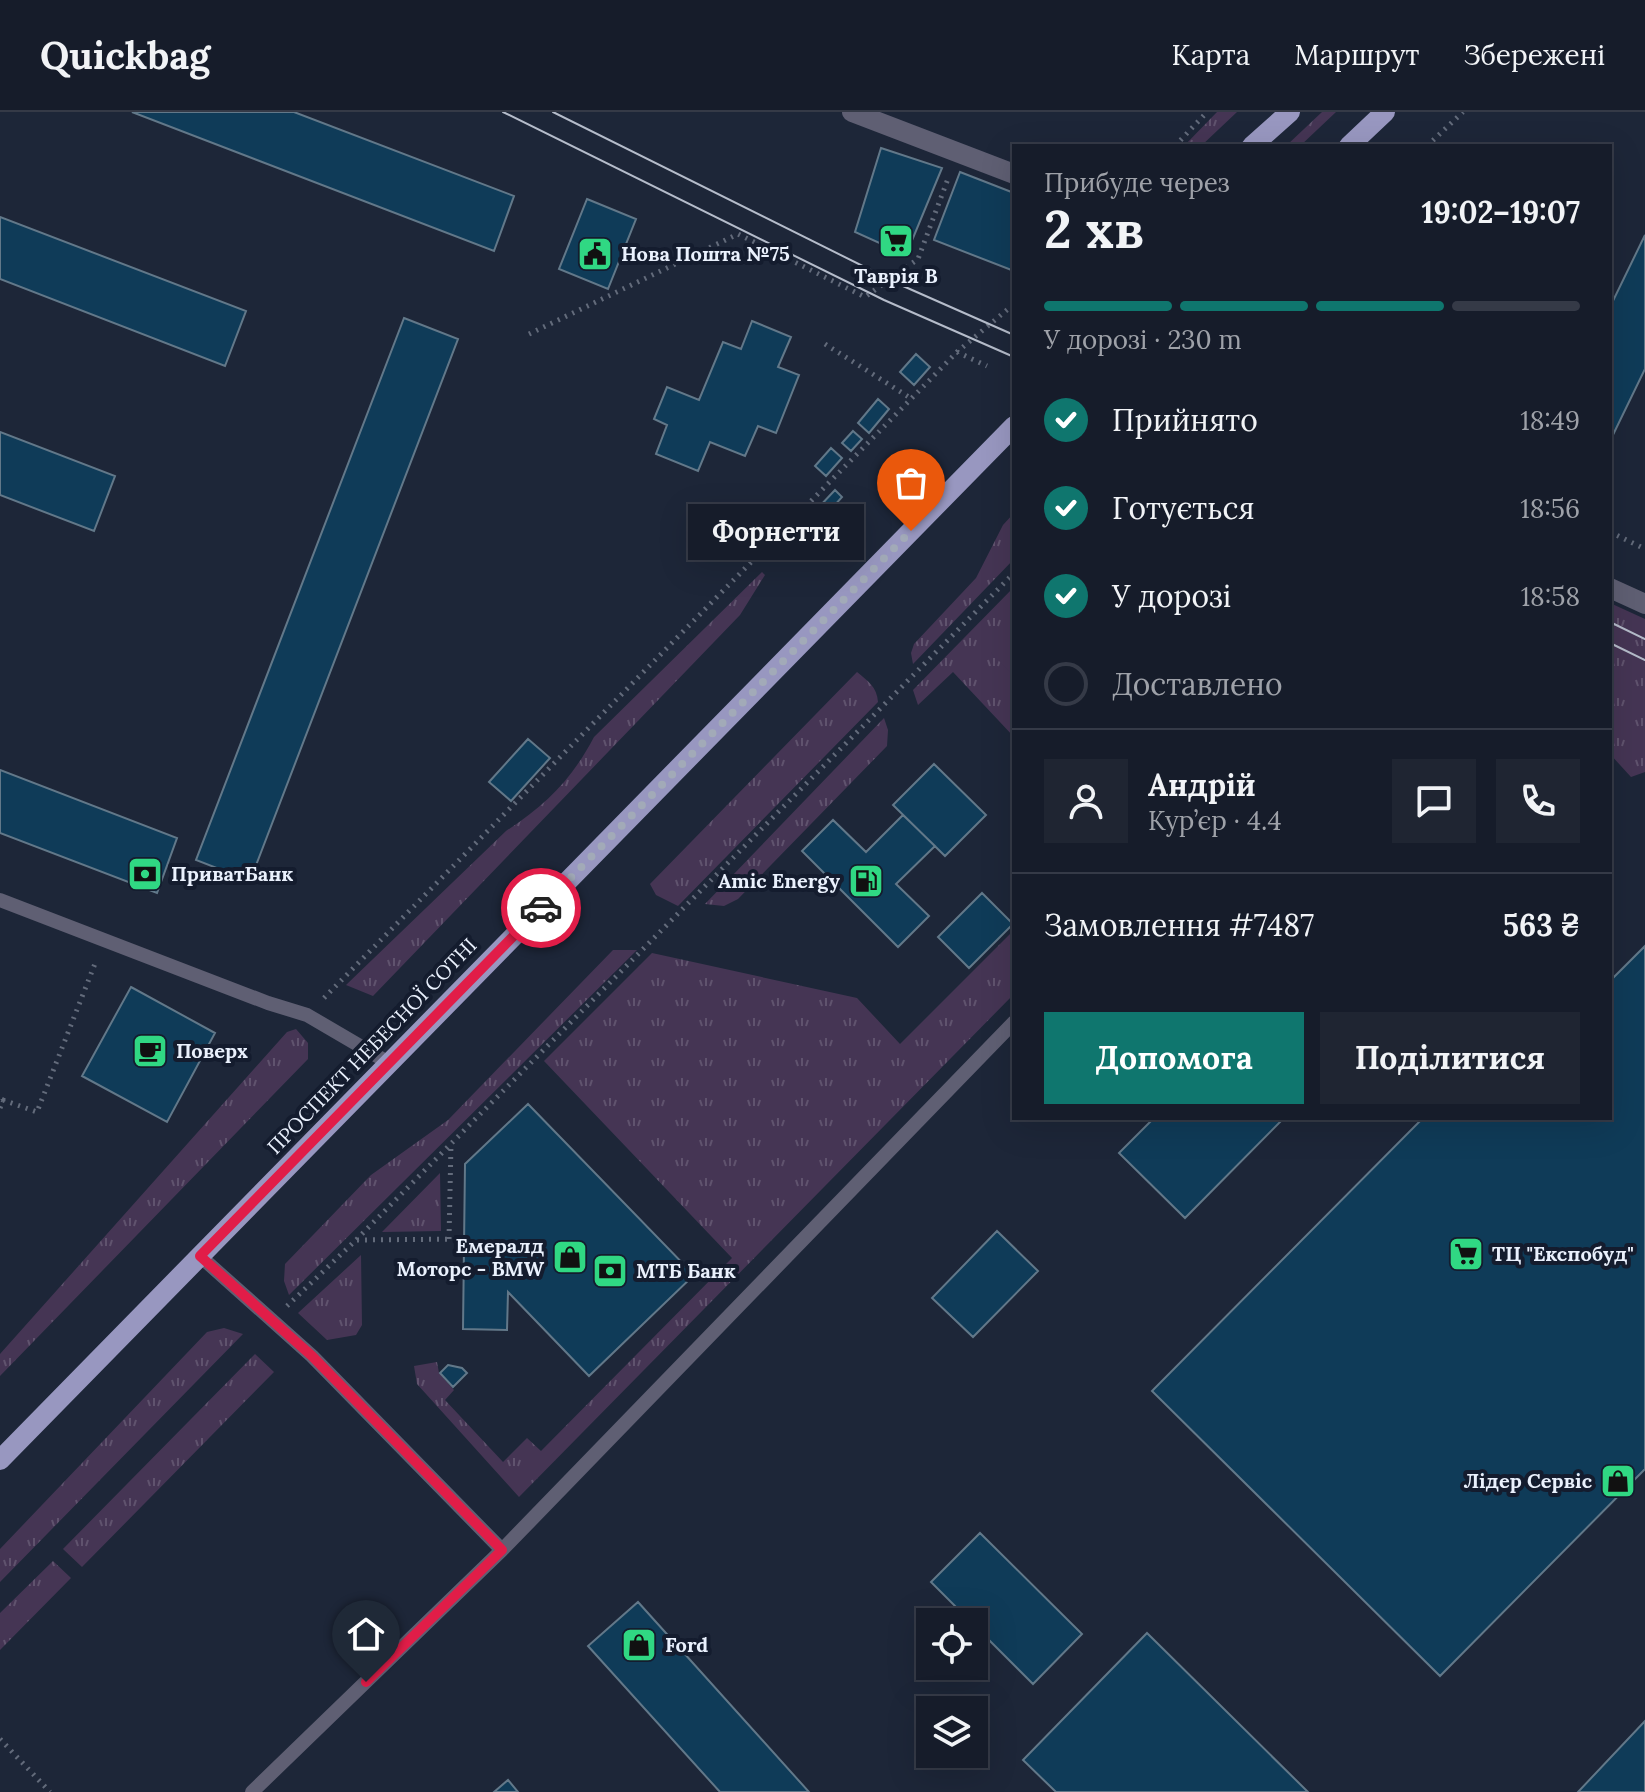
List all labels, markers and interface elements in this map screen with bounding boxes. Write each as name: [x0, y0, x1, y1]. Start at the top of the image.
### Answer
text: Quickbag: [40, 31, 210, 79]
text: Карта: [1172, 37, 1250, 73]
text: Маршрут: [1294, 37, 1419, 73]
text: Збережені: [1463, 37, 1605, 73]
text: Прибуде через: [1044, 166, 1230, 199]
text: 19:02–19:07: [1421, 193, 1580, 231]
text: 2 хв: [1044, 196, 1144, 262]
supermarket icon: Таврія В: [877, 222, 915, 260]
public building icon: Нова Пошта №75: [576, 235, 614, 273]
place label: Нова Пошта №75: [621, 241, 790, 266]
place label: Таврія В: [854, 263, 938, 288]
text: У дорозі · 230 m: [1044, 323, 1242, 356]
icon: check: [1044, 398, 1088, 442]
text: Прийнято: [1112, 401, 1258, 439]
text: 18:49: [1520, 404, 1580, 437]
pin: [877, 449, 945, 531]
icon: bag: [889, 461, 933, 505]
icon: check: [1044, 486, 1088, 530]
text: Готується: [1112, 489, 1255, 527]
text: 18:56: [1520, 492, 1580, 525]
callout: Форнетти: [687, 503, 863, 559]
text: Форнетти: [712, 515, 840, 548]
icon: check: [1044, 574, 1088, 618]
text: У дорозі: [1112, 577, 1231, 615]
text: 18:58: [1521, 580, 1580, 613]
text: Доставлено: [1112, 665, 1282, 703]
button: person: [1044, 759, 1128, 843]
button: chat: [1392, 759, 1476, 843]
button: phone: [1496, 759, 1580, 843]
text: Андрій: [1148, 766, 1256, 804]
text: Кур’єр · 4.4: [1148, 804, 1282, 837]
bank icon: ПриватБанк: [126, 855, 164, 893]
place label: ПриватБанк: [171, 861, 294, 886]
fuel station icon: Amic Energy: [847, 862, 885, 900]
courier: [501, 868, 581, 948]
place label: Amic Energy: [718, 868, 840, 893]
icon: car: [519, 886, 563, 930]
text: Замовлення #7487: [1044, 906, 1314, 944]
text: 563 ₴: [1503, 906, 1580, 944]
street label: ПРОСПЕКТ НЕБЕСНОЇ СОТНІ: [262, 932, 482, 1159]
button: Допомога: [1044, 1012, 1304, 1104]
button: Поділитися: [1320, 1012, 1580, 1104]
cafe icon: Поверх: [131, 1032, 169, 1070]
place label: Поверх: [176, 1038, 248, 1063]
place label: Емералд Моторс - BMW: [397, 1233, 545, 1281]
supermarket icon: ТЦ "Експобуд": [1447, 1235, 1485, 1273]
shop icon: Емералд Моторс - BMW: [551, 1238, 589, 1276]
place label: ТЦ "Експобуд": [1492, 1241, 1634, 1266]
bank icon: МТБ Банк: [591, 1252, 629, 1290]
place label: МТБ Банк: [636, 1258, 736, 1283]
shop icon: Лідер Сервіс: [1599, 1462, 1637, 1500]
place label: Лідер Сервіс: [1464, 1468, 1593, 1493]
pin: [332, 1600, 400, 1682]
map controls: [916, 1608, 988, 1768]
button: locate: [916, 1608, 988, 1680]
icon: home: [344, 1612, 388, 1656]
shop icon: Ford: [620, 1626, 658, 1664]
place label: Ford: [665, 1632, 708, 1657]
button: layers: [916, 1696, 988, 1768]

